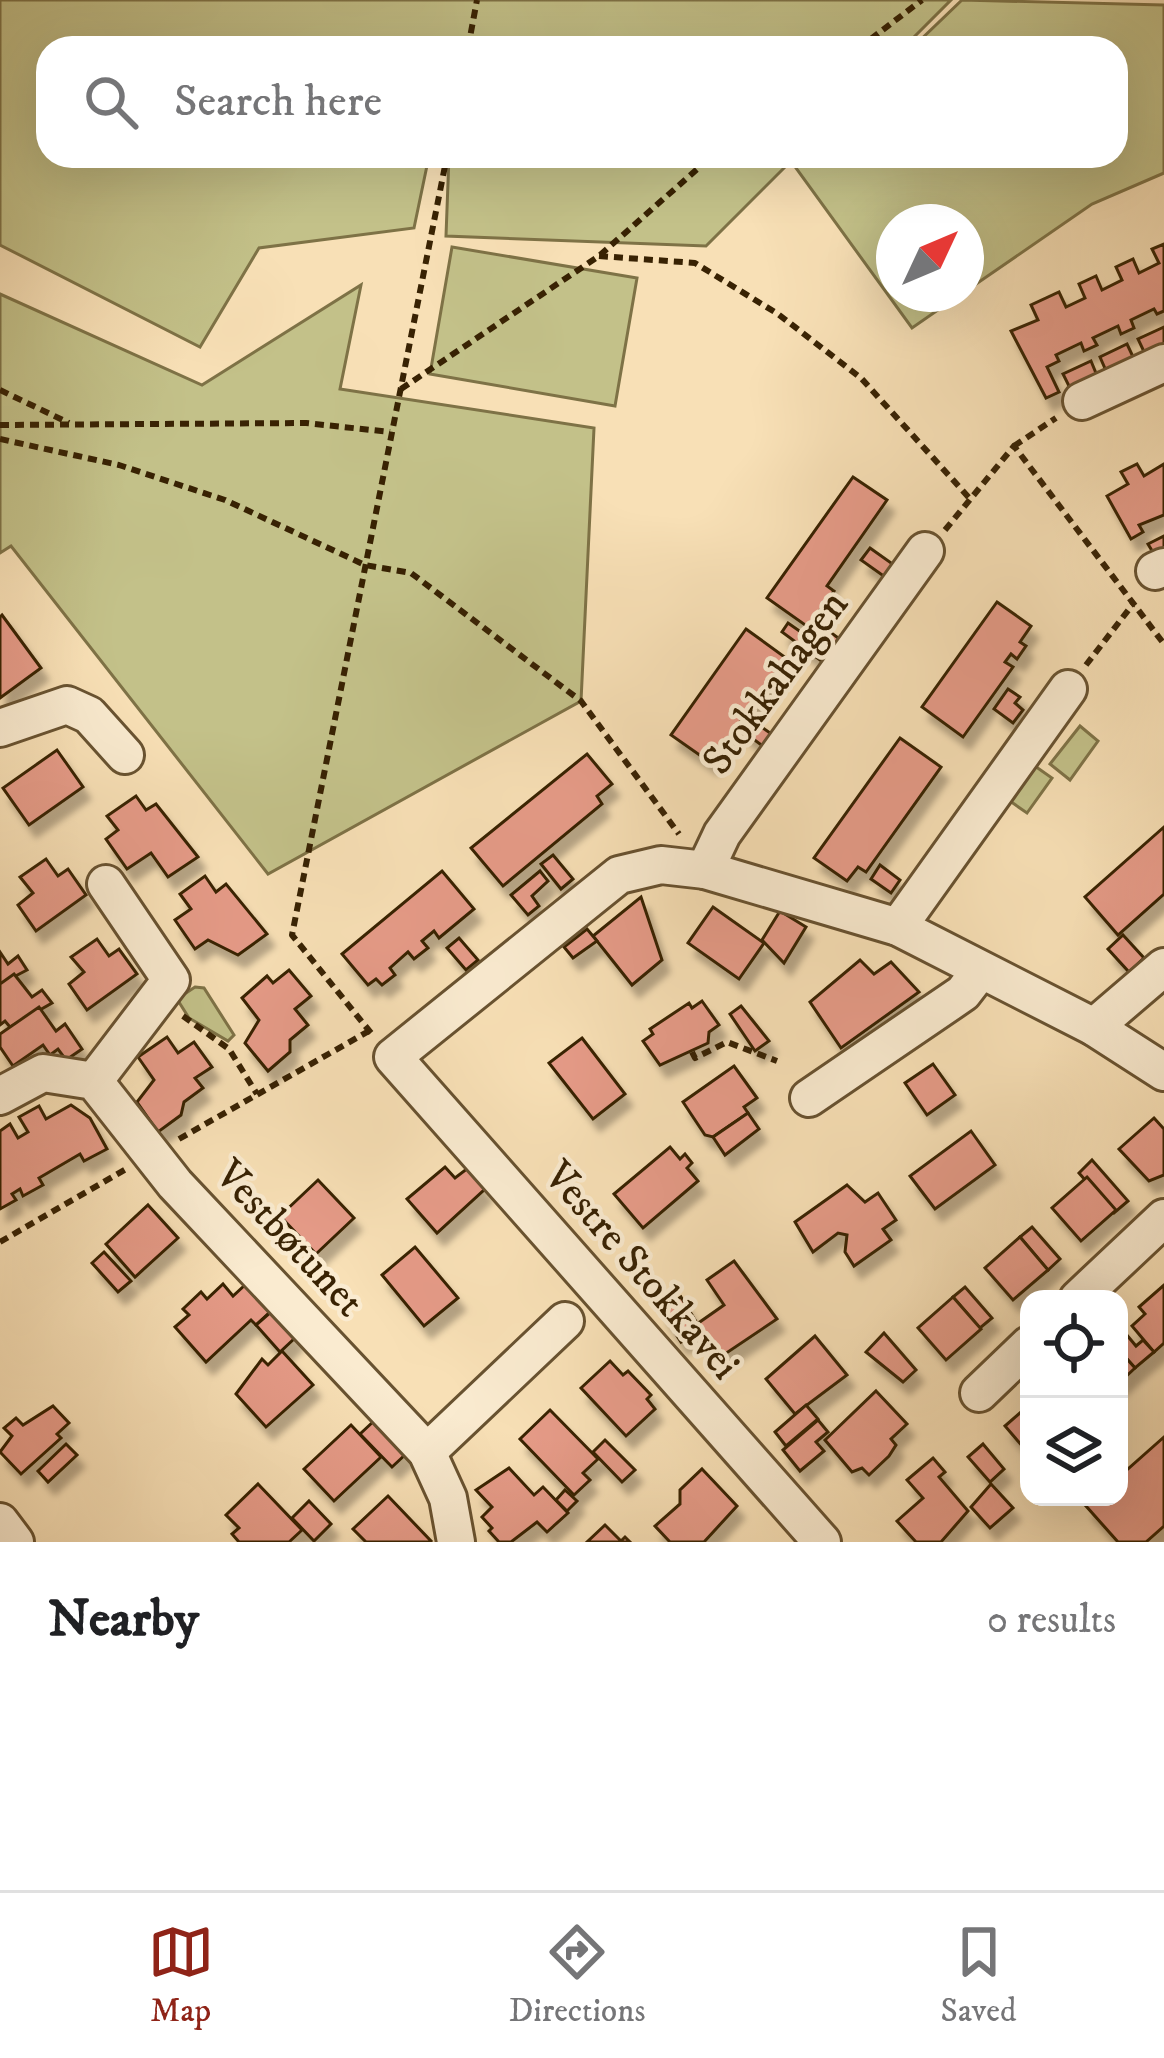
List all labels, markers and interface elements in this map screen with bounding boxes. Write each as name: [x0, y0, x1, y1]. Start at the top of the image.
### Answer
search box: [36, 36, 1128, 168]
icon: search: [78, 69, 144, 135]
text: Search here: [174, 74, 382, 130]
north arrow: [876, 204, 984, 312]
street label: Stokkahagen: [692, 581, 860, 785]
street label: Vestbøtunet: [203, 1149, 375, 1328]
street label: Vestre Stokkavei: [531, 1150, 750, 1391]
map controls: [1020, 1290, 1128, 1506]
button: locate: [1020, 1290, 1128, 1398]
button: layers: [1020, 1398, 1128, 1506]
text: Nearby: [48, 1588, 199, 1652]
text: 0 results: [987, 1596, 1116, 1645]
tab: Map: [148, 1919, 214, 2032]
tab: Directions: [509, 1919, 645, 2032]
tab: Saved: [941, 1919, 1016, 2032]

